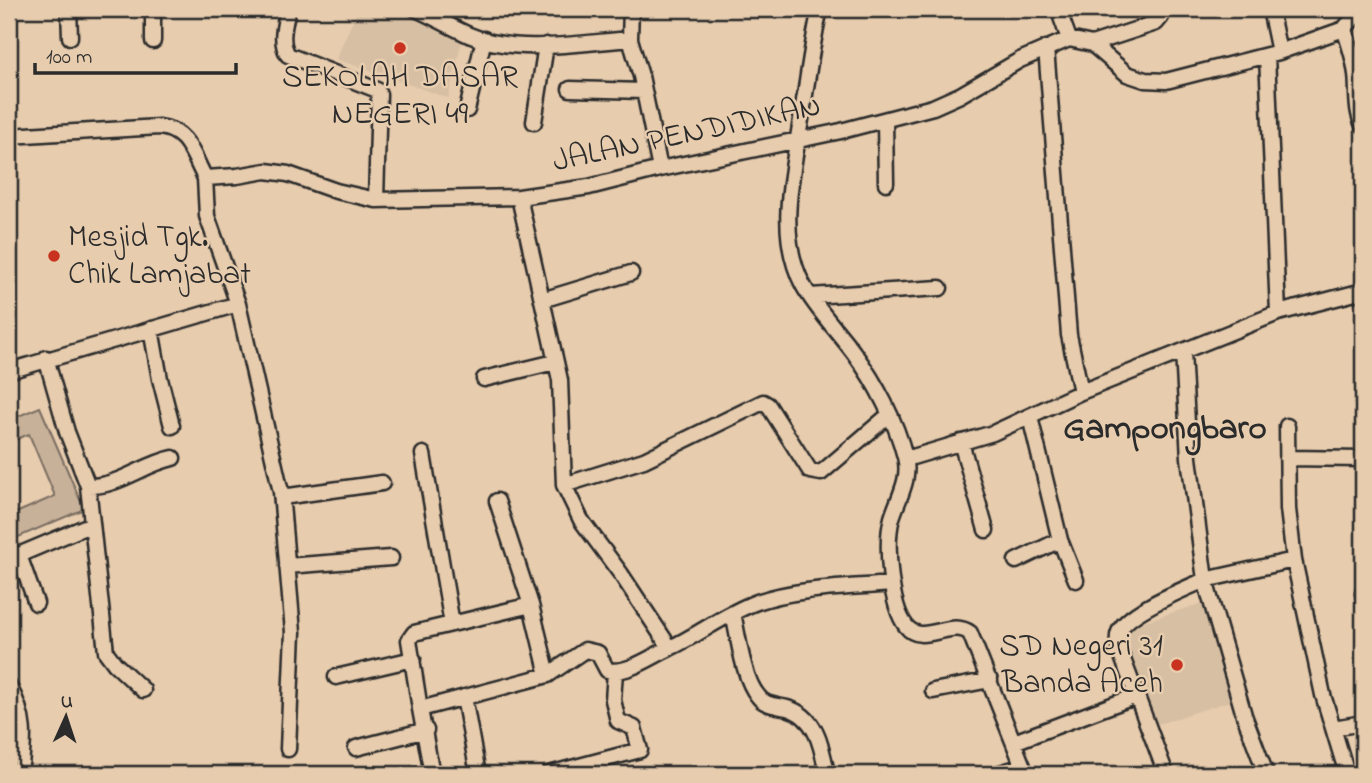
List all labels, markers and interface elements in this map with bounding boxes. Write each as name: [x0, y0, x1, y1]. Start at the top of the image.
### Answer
scale bar: [35, 32, 236, 76]
marker: SEKOLAH DASAR NEGERI 49: [392, 40, 408, 56]
text: 100 m: [46, 43, 92, 73]
place label: SEKOLAH DASAR NEGERI 49: [282, 55, 518, 139]
street label: JALAN PENDIDIKAN: [549, 84, 825, 186]
place label: Mesjid Tgk. Chik Lamjabat: [68, 215, 251, 299]
marker: Mesjid Tgk. Chik Lamjabat: [46, 248, 62, 264]
district label: Gampongbaro: [1063, 404, 1267, 456]
place label: SD Negeri 31 Banda Aceh: [999, 624, 1163, 708]
marker: SD Negeri 31 Banda Aceh: [1169, 657, 1185, 673]
north arrow: [32, 682, 102, 752]
text: U: [60, 689, 73, 716]

